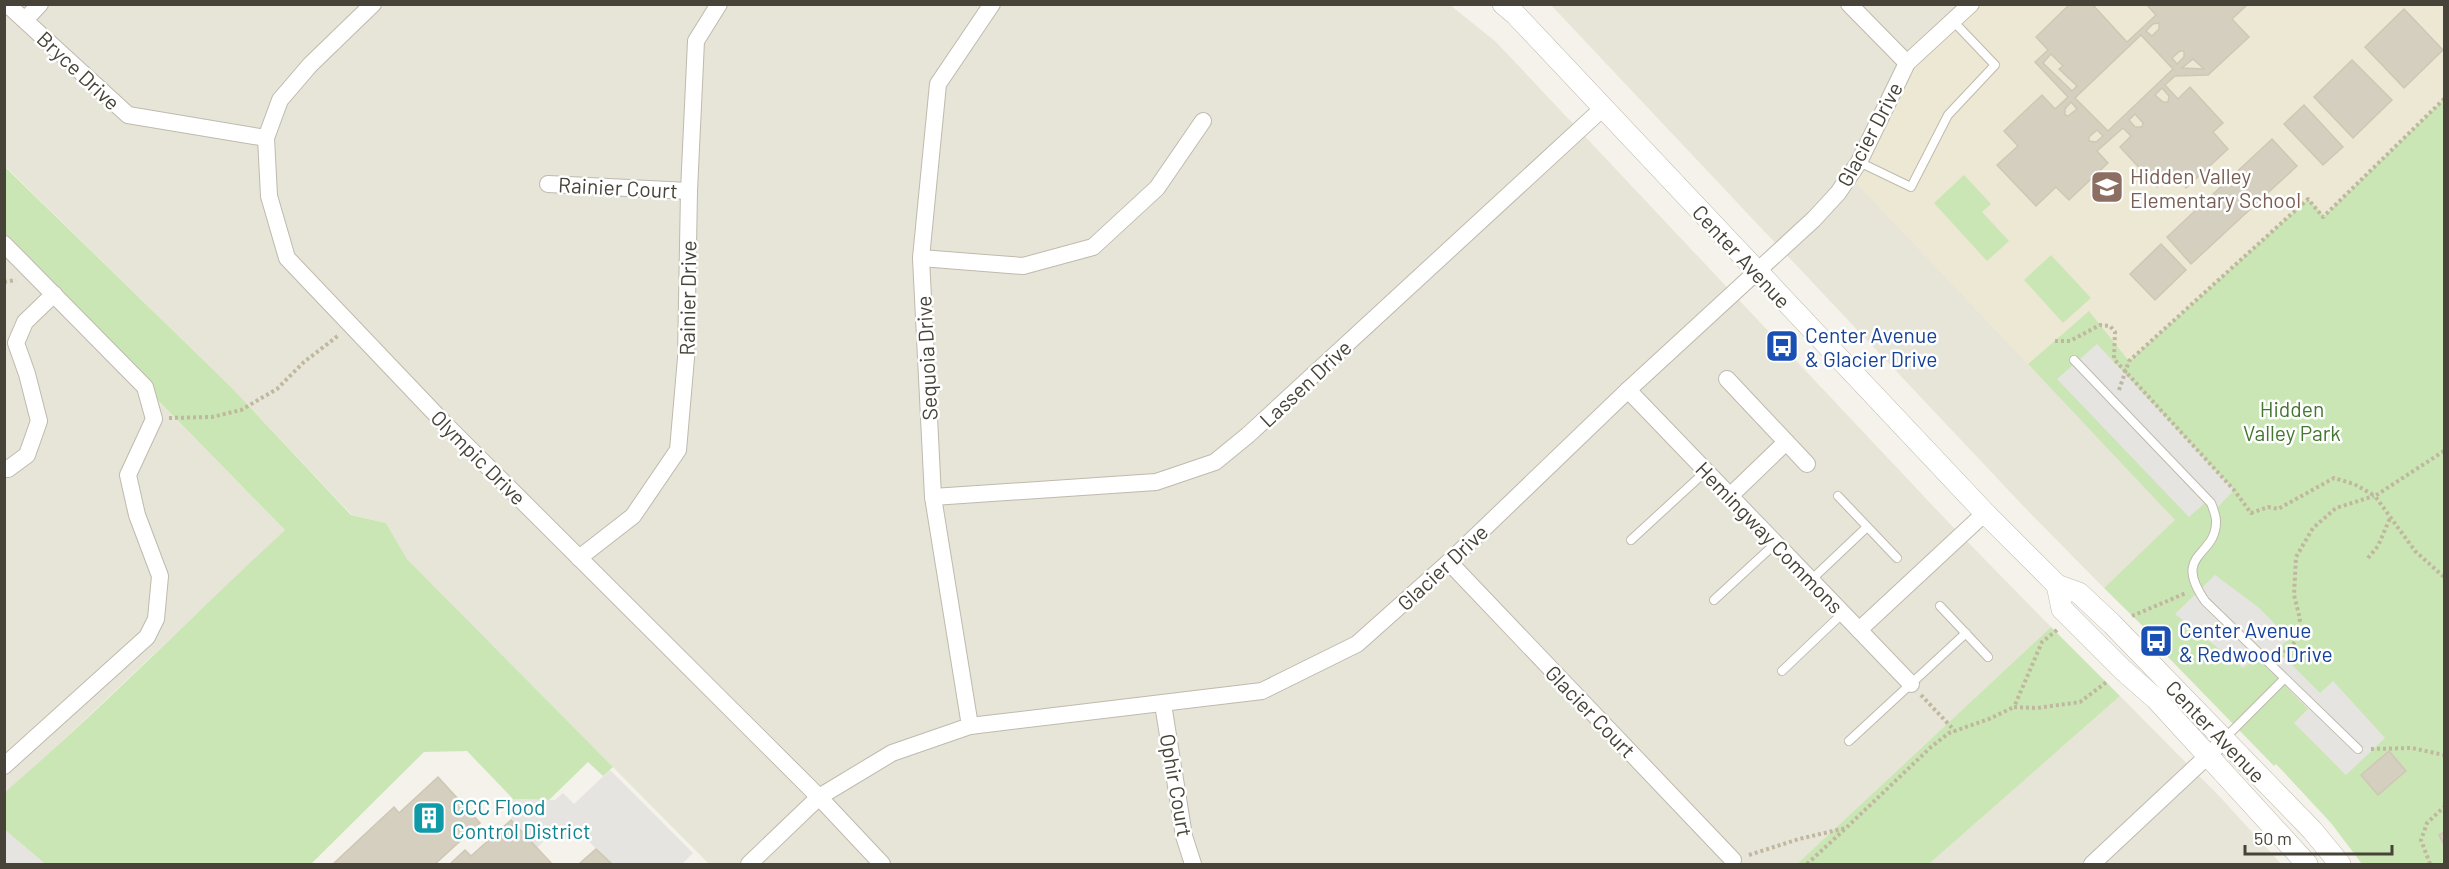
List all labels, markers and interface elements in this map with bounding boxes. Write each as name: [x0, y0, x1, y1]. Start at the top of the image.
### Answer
street label: Bryce Drive: [33, 25, 125, 115]
street label: Glacier Drive: [1831, 78, 1907, 190]
place label: Hidden Valley Elementary School: [2130, 163, 2301, 212]
school or university icon: Hidden Valley Elementary School: [2089, 169, 2125, 205]
street label: Rainier Court: [558, 171, 678, 203]
street label: Center Avenue: [1688, 199, 1796, 313]
street label: Rainier Drive: [673, 240, 701, 356]
street label: Sequoia Drive: [910, 295, 942, 421]
place label: Center Avenue & Glacier Drive: [1805, 322, 1938, 371]
bus stop icon: Center Avenue & Glacier Drive: [1764, 328, 1800, 364]
street label: Lassen Drive: [1254, 334, 1356, 432]
park label: Hidden Valley Park: [2243, 396, 2341, 445]
street label: Olympic Drive: [426, 404, 532, 510]
street label: Hemingway Commons: [1691, 456, 1849, 618]
street label: Glacier Drive: [1392, 519, 1492, 615]
place label: Center Avenue & Redwood Drive: [2179, 617, 2333, 666]
bus stop icon: Center Avenue & Redwood Drive: [2138, 623, 2174, 659]
street label: Glacier Court: [1541, 660, 1641, 762]
street label: Center Avenue: [2161, 675, 2271, 787]
street label: Ophir Court: [1156, 732, 1198, 838]
place label: CCC Flood Control District: [452, 794, 591, 843]
building icon: CCC Flood Control District: [411, 800, 447, 836]
scale bar: [2245, 818, 2392, 856]
text: 50 m: [2254, 827, 2292, 849]

